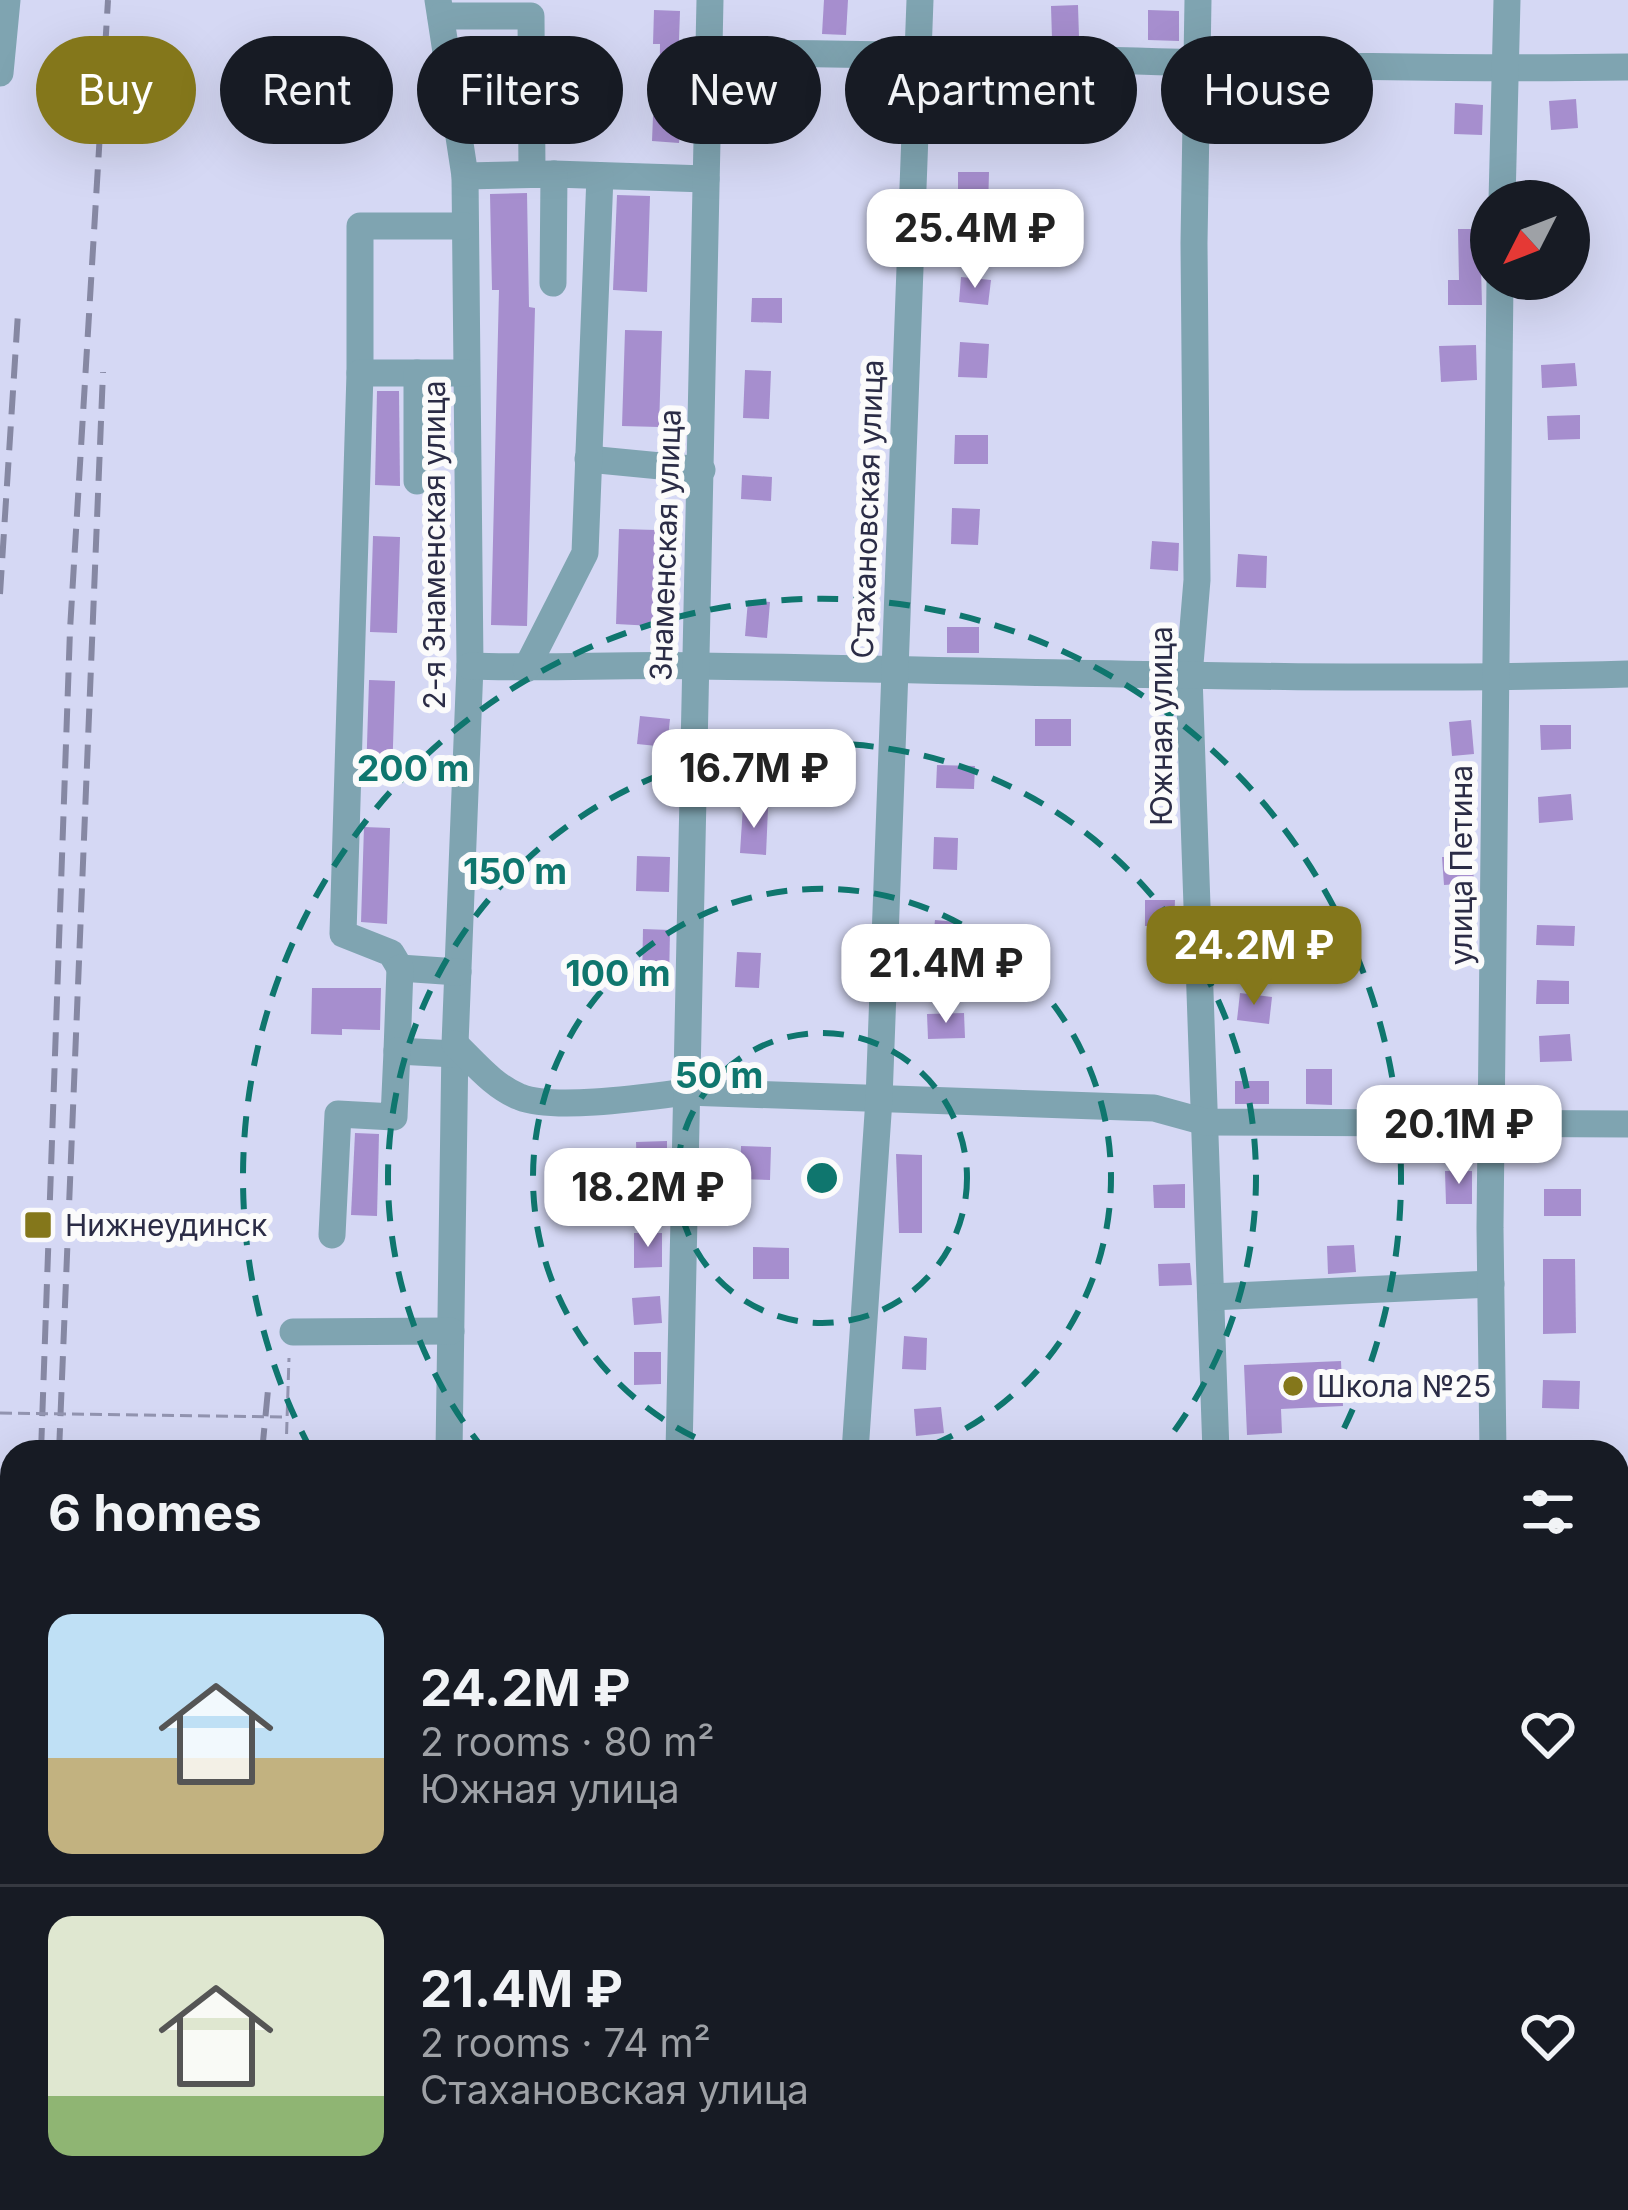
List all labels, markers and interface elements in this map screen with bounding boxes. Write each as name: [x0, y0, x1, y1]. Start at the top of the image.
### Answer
chip: Buy: [36, 36, 196, 144]
chip: Rent: [220, 36, 393, 144]
chip: Filters: [417, 36, 623, 144]
chip: New: [647, 36, 821, 144]
chip: Apartment: [845, 36, 1137, 144]
chip: House: [1161, 36, 1373, 144]
north arrow: [1470, 180, 1590, 300]
map controls: [1470, 180, 1590, 300]
pin: 25.4M ₽: [864, 189, 1086, 291]
text: 25.4M ₽: [894, 204, 1056, 251]
street label: Стахановская улица: [844, 359, 890, 659]
street label: 2-я Знаменская улица: [416, 380, 452, 710]
street label: Знаменская улица: [642, 408, 688, 682]
street label: Южная улица: [1143, 626, 1179, 826]
pin: 16.7M ₽: [643, 729, 865, 831]
text: 16.7M ₽: [679, 744, 829, 791]
text: 200 m: [357, 746, 469, 790]
street label: улица Петина: [1443, 765, 1479, 965]
text: 150 m: [463, 849, 567, 893]
pin: 24.2M ₽: [1143, 906, 1365, 1008]
text: 24.2M ₽: [1173, 921, 1335, 968]
pin: 21.4M ₽: [835, 924, 1057, 1026]
text: 21.4M ₽: [868, 939, 1024, 986]
text: 100 m: [565, 951, 671, 995]
text: 50 m: [675, 1053, 763, 1097]
pin: 20.1M ₽: [1348, 1085, 1570, 1187]
text: 20.1M ₽: [1384, 1100, 1534, 1147]
pin: 18.2M ₽: [537, 1148, 759, 1250]
centre of rings: [801, 1157, 843, 1199]
text: 18.2M ₽: [571, 1163, 725, 1210]
place label: Нижнеудинск: [65, 1207, 267, 1243]
marker: Нижнеудинск: [22, 1209, 54, 1241]
place label: Школа №25: [1317, 1368, 1491, 1404]
marker: Школа №25: [1280, 1373, 1306, 1399]
icon: filters: [1515, 1479, 1581, 1545]
text: 6 homes: [48, 1482, 262, 1543]
text: 24.2M ₽: [420, 1657, 631, 1718]
icon: home: [144, 1662, 288, 1806]
icon: heart: [1515, 1701, 1581, 1767]
text: 2 rooms · 80 m²: [420, 1718, 715, 1765]
text: Южная улица: [420, 1765, 680, 1812]
text: 21.4M ₽: [420, 1958, 623, 2019]
icon: home: [144, 1964, 288, 2108]
icon: heart: [1515, 2003, 1581, 2069]
text: 2 rooms · 74 m²: [420, 2019, 711, 2066]
text: Стахановская улица: [420, 2066, 809, 2113]

